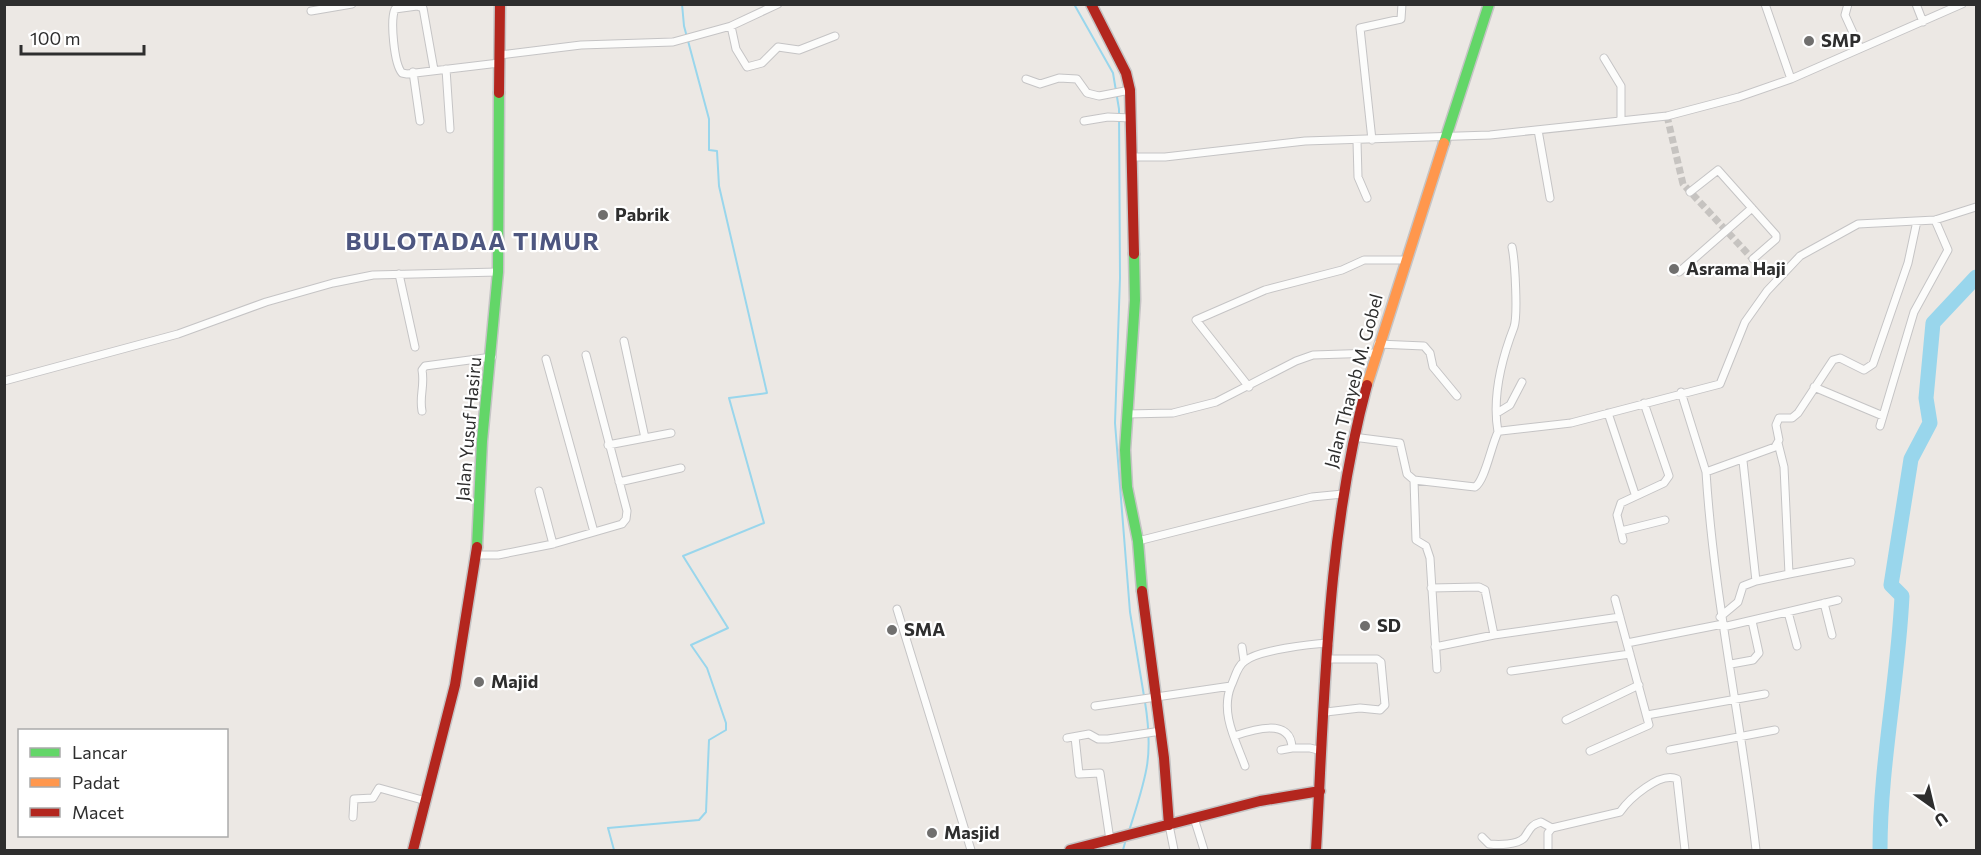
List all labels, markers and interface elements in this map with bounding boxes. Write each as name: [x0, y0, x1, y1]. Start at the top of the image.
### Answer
scale bar: [21, 18, 144, 56]
text: 100 m: [30, 27, 80, 49]
place label: SMP: [1821, 29, 1861, 51]
marker: SMP: [1802, 34, 1816, 48]
place label: Pabrik: [615, 203, 670, 225]
marker: Pabrik: [596, 208, 610, 222]
district label: BULOTADAA TIMUR: [345, 226, 601, 255]
place label: Asrama Haji: [1686, 257, 1786, 279]
marker: Asrama Haji: [1667, 262, 1681, 276]
street label: Jalan Thayeb M. Gobel: [1319, 291, 1387, 470]
street label: Jalan Yusuf Hasiru: [451, 356, 485, 502]
place label: SD: [1377, 614, 1401, 636]
place label: SMA: [904, 618, 945, 640]
marker: SD: [1358, 619, 1372, 633]
marker: SMA: [885, 623, 899, 637]
place label: Majid: [491, 670, 538, 692]
marker: Majid: [472, 675, 486, 689]
legend: [18, 729, 228, 837]
text: Lancar: [72, 741, 128, 763]
text: Padat: [72, 771, 120, 793]
north arrow: [1903, 777, 1963, 837]
text: Macet: [72, 801, 124, 823]
text: U: [1932, 809, 1952, 831]
place label: Masjid: [944, 821, 1000, 843]
marker: Masjid: [925, 826, 939, 840]

